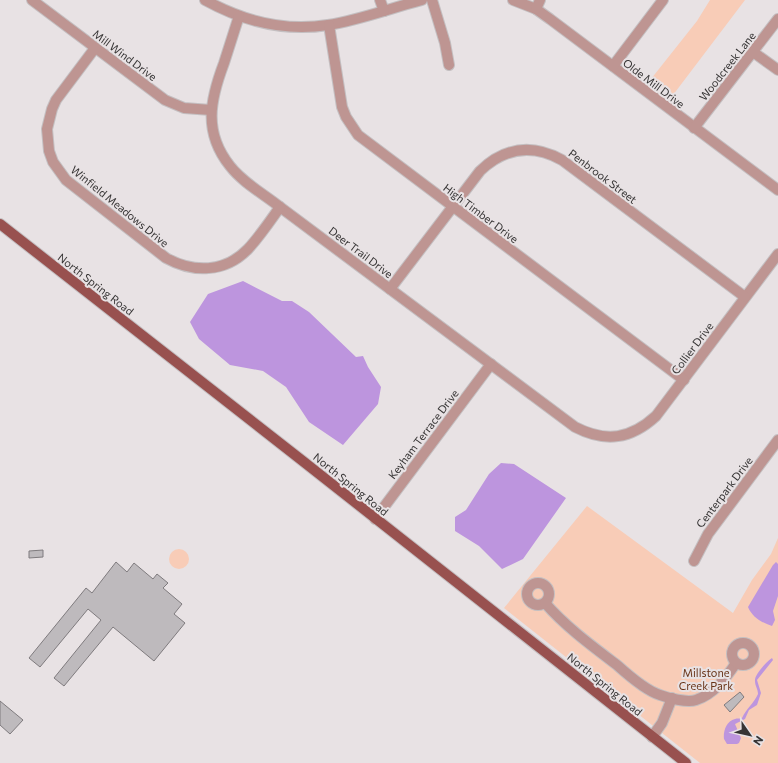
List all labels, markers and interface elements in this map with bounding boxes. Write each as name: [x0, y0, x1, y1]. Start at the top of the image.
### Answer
street label: Mill Wind Drive: [91, 27, 160, 83]
street label: Woodcreek Lane: [696, 29, 758, 103]
street label: Olde Mill Drive: [621, 56, 687, 110]
street label: Penbrook Street: [566, 146, 640, 206]
street label: Winfield Meadows Drive: [69, 163, 172, 250]
street label: High Timber Drive: [441, 181, 521, 245]
street label: Deer Trail Drive: [326, 224, 396, 280]
street label: North Spring Road: [56, 250, 136, 318]
street label: Collier Drive: [668, 319, 716, 376]
street label: Keyham Terrace Drive: [385, 387, 461, 481]
street label: North Spring Road: [311, 450, 391, 518]
street label: Centerpark Drive: [693, 454, 755, 530]
street label: North Spring Road: [565, 650, 645, 718]
park label: Millstone Creek Park: [679, 666, 733, 692]
north arrow: [730, 715, 770, 755]
text: N: [751, 734, 766, 748]

